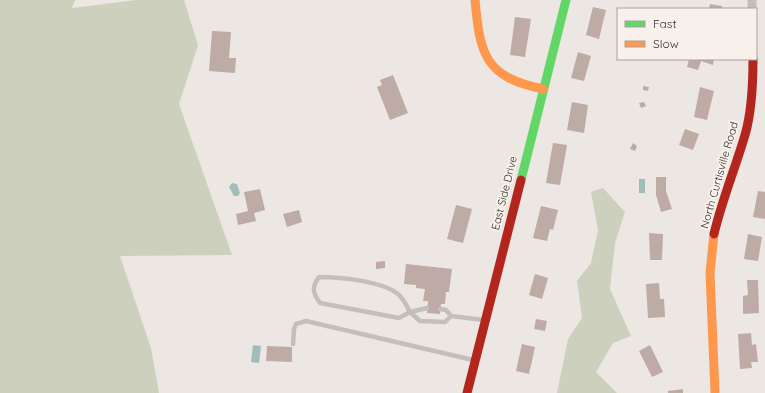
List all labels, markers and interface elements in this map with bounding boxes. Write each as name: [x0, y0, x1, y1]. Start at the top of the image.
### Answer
legend: [617, 8, 757, 60]
text: Fast: [653, 16, 677, 31]
text: Slow: [653, 36, 679, 51]
street label: North Curtisville Road: [697, 120, 741, 230]
street label: East Side Drive: [488, 155, 520, 231]

